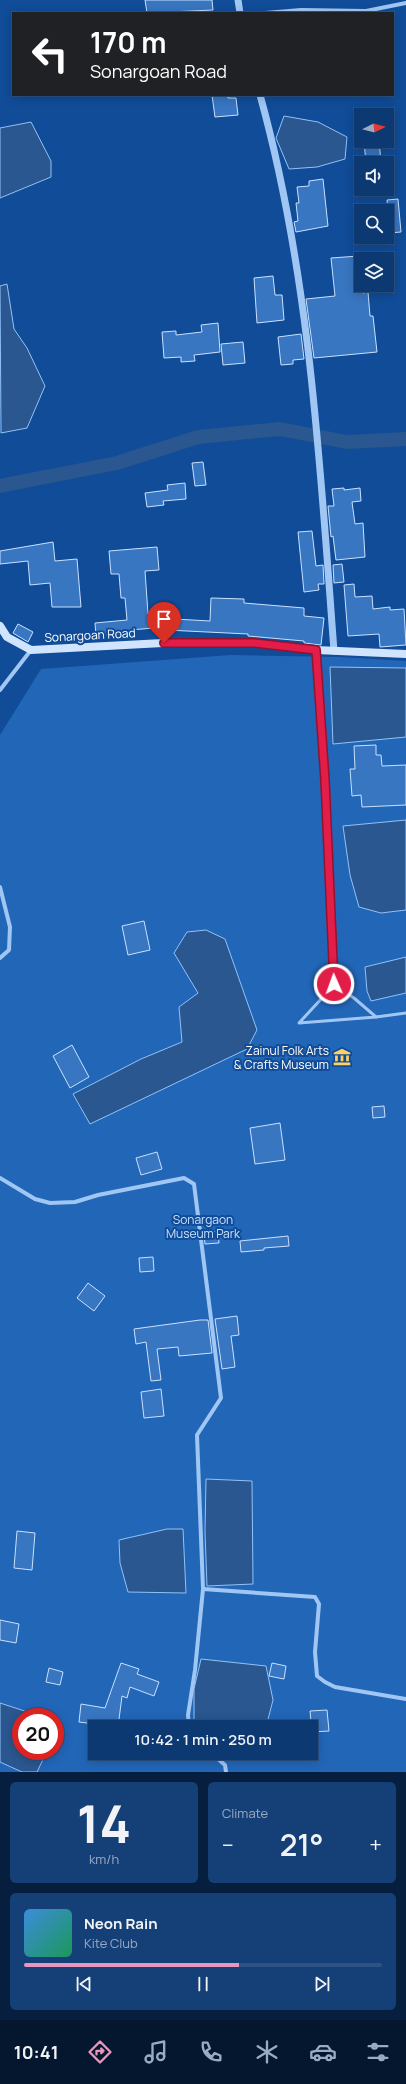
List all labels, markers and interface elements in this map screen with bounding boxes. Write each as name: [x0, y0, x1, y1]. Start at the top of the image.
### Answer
text: 170 m: [90, 23, 166, 61]
icon: left: [24, 28, 76, 80]
text: Sonargoan Road: [90, 59, 227, 83]
north arrow: [354, 108, 394, 148]
map controls: [354, 108, 394, 292]
button: sound: [354, 156, 394, 196]
button: search: [354, 204, 394, 244]
button: layers: [354, 252, 394, 292]
pin: [147, 602, 181, 643]
icon: arrive: [153, 608, 175, 630]
street label: Sonargoan Road: [44, 624, 136, 646]
position arrow: [313, 963, 355, 1005]
place label: Zainul Folk Arts & Crafts Museum: [234, 1042, 329, 1073]
museum icon: Zainul Folk Arts & Crafts Museum: [332, 1047, 352, 1067]
park label: Sonargaon Museum Park: [166, 1211, 241, 1242]
speed limit sign: 20: [12, 1708, 64, 1760]
text: 10:42 · 1 min · 250 m: [134, 1729, 272, 1750]
text: 14: [77, 1788, 131, 1859]
text: Climate: [222, 1804, 268, 1822]
text: 21°: [280, 1824, 323, 1865]
text: −: [222, 1830, 234, 1860]
text: +: [369, 1830, 382, 1860]
text: km/h: [89, 1850, 119, 1868]
text: Neon Rain: [84, 1913, 158, 1934]
text: Kite Club: [84, 1934, 138, 1952]
icon: previous: [73, 1973, 95, 1995]
icon: pause: [192, 1973, 214, 1995]
icon: next: [311, 1973, 333, 1995]
icon: directions: [86, 2038, 114, 2066]
icon: music: [142, 2038, 170, 2066]
icon: phone: [197, 2038, 225, 2066]
icon: climate: [253, 2038, 281, 2066]
icon: car: [309, 2038, 337, 2066]
icon: filters: [364, 2038, 392, 2066]
text: 10:41: [14, 2040, 59, 2064]

